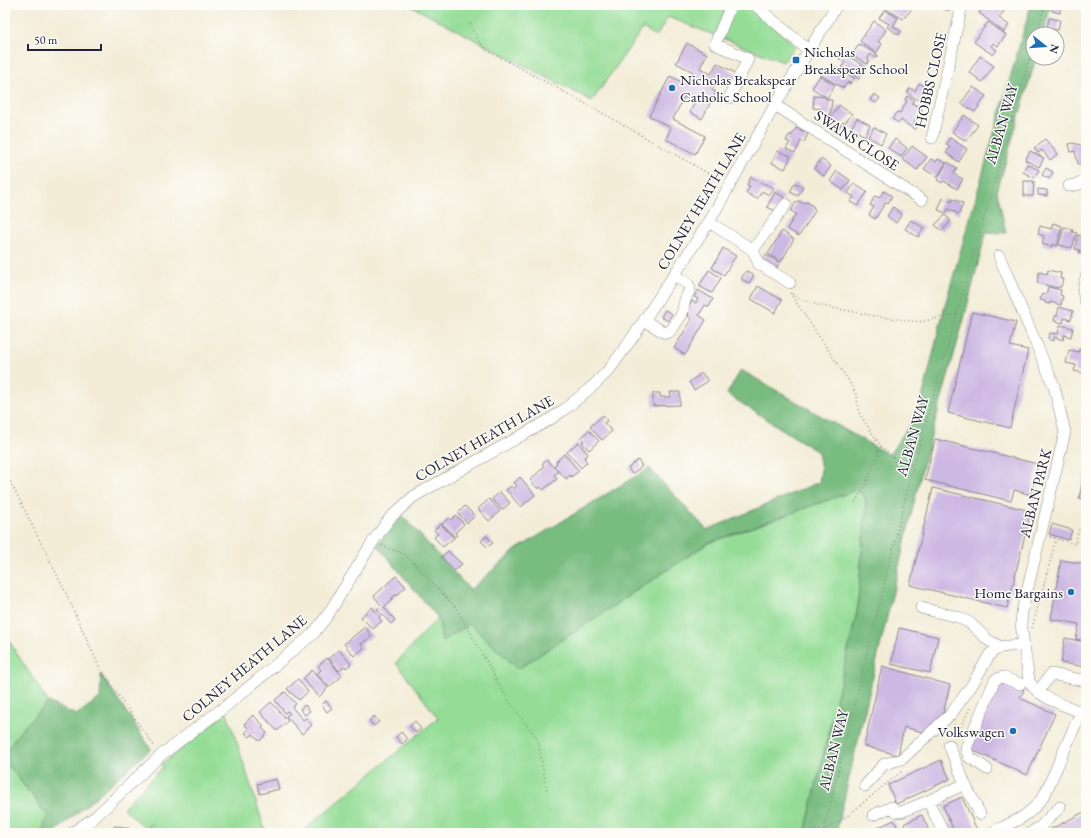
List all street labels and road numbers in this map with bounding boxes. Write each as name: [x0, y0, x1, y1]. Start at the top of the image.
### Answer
street label: HOBBS CLOSE: [910, 30, 950, 130]
street label: ALBAN WAY: [980, 80, 1022, 167]
street label: SWANS CLOSE: [811, 106, 903, 175]
street label: COLNEY HEATH LANE: [652, 128, 750, 273]
street label: COLNEY HEATH LANE: [411, 390, 557, 486]
street label: ALBAN WAY: [891, 392, 933, 479]
street label: ALBAN PARK: [1014, 446, 1055, 541]
street label: COLNEY HEATH LANE: [178, 610, 311, 726]
street label: ALBAN WAY: [814, 706, 853, 793]

